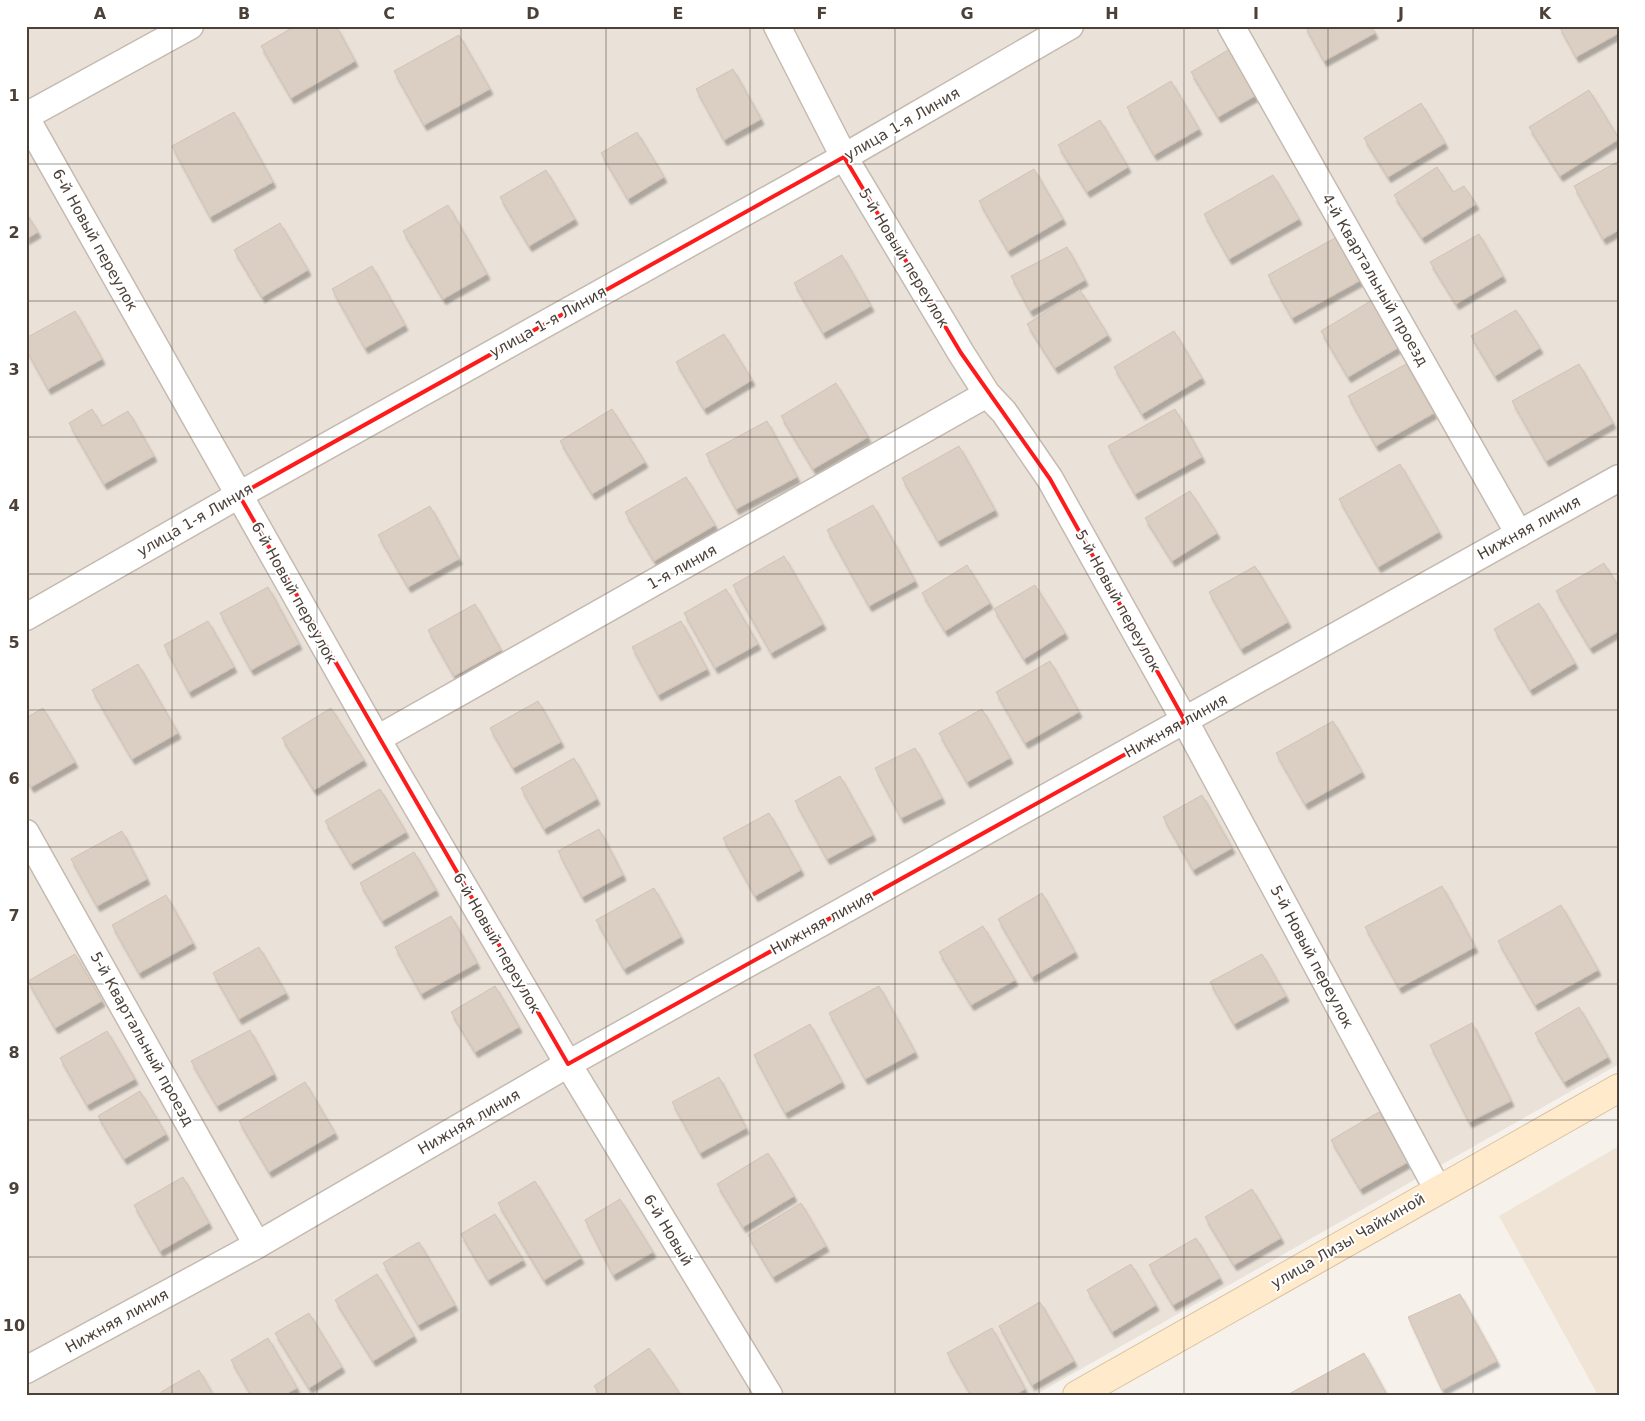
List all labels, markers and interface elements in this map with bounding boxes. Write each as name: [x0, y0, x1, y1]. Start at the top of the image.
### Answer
text: A: [94, 4, 107, 23]
text: B: [238, 4, 250, 23]
text: C: [383, 4, 395, 23]
text: D: [526, 4, 540, 23]
text: E: [673, 4, 683, 23]
text: F: [817, 4, 827, 23]
text: G: [960, 4, 974, 23]
text: H: [1105, 4, 1119, 23]
text: I: [1253, 4, 1259, 23]
text: J: [1397, 4, 1404, 23]
text: K: [1539, 4, 1552, 23]
street label: улица 1-я Линия: [841, 84, 963, 164]
text: 1: [8, 86, 20, 105]
street label: 6-й Новый переулок: [48, 166, 142, 314]
street label: 5-й Новый переулок: [855, 185, 953, 331]
street label: 4-й Квартальный проезд: [1318, 191, 1432, 369]
text: 2: [8, 223, 20, 242]
street label: улица 1-я Линия: [486, 282, 610, 362]
text: 3: [8, 360, 20, 379]
street label: улица 1-я Линия: [134, 480, 256, 560]
street label: Нижняя линия: [1474, 492, 1584, 564]
text: 4: [8, 496, 20, 515]
street label: 6-й Новый переулок: [247, 519, 341, 667]
street label: 5-й Новый переулок: [1071, 527, 1165, 675]
street label: 1-я линия: [644, 541, 720, 593]
text: 5: [8, 633, 20, 652]
street label: Нижняя линия: [1121, 690, 1231, 762]
text: 6: [8, 769, 20, 788]
street label: 6-й Новый переулок: [449, 869, 545, 1017]
street label: 5-й Новый переулок: [1267, 882, 1357, 1032]
street label: Нижняя линия: [767, 887, 877, 959]
text: 7: [8, 906, 20, 925]
street label: 5-й Квартальный проезд: [87, 949, 197, 1129]
text: 8: [8, 1043, 20, 1062]
street label: Нижняя линия: [415, 1085, 523, 1159]
text: 9: [8, 1179, 20, 1198]
street label: улица Лизы Чайкиной: [1268, 1190, 1428, 1292]
street label: 6-й Новый: [640, 1191, 696, 1269]
street label: Нижняя линия: [62, 1285, 172, 1357]
text: 10: [3, 1316, 25, 1335]

